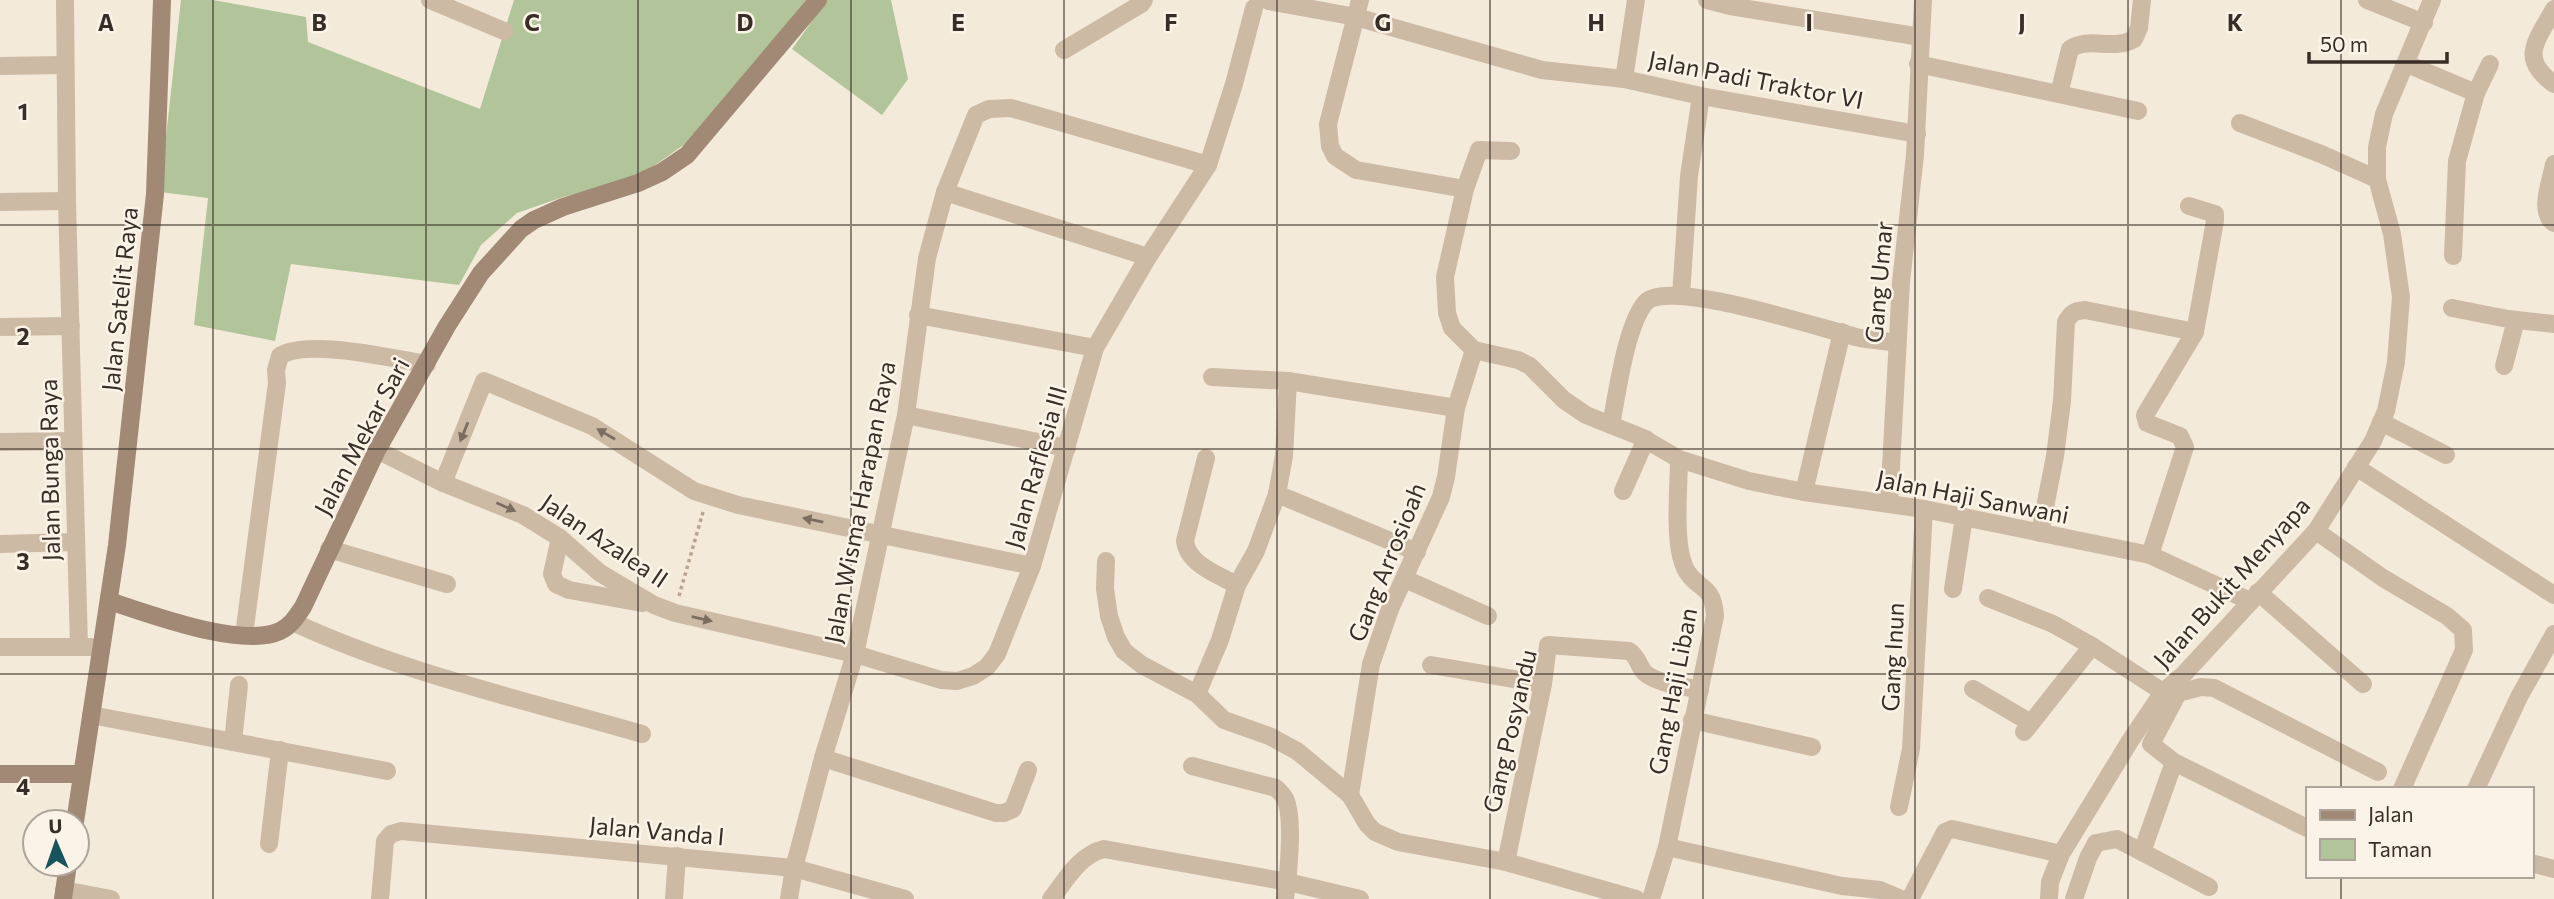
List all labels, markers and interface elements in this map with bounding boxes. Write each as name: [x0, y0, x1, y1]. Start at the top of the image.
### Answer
text: A: [98, 8, 115, 36]
text: B: [311, 8, 327, 36]
text: C: [524, 8, 540, 36]
text: D: [737, 8, 754, 36]
text: E: [951, 8, 965, 36]
text: F: [1164, 8, 1178, 36]
text: G: [1375, 8, 1391, 36]
text: H: [1587, 8, 1605, 36]
text: I: [1805, 8, 1813, 36]
text: J: [2018, 8, 2026, 36]
text: K: [2227, 8, 2243, 36]
scale bar: [2309, 21, 2447, 65]
text: 50 m: [2320, 31, 2368, 56]
street label: Jalan Padi Traktor VI: [1646, 44, 1866, 114]
text: 1: [18, 97, 28, 125]
street label: Jalan Satelit Raya: [95, 205, 143, 393]
street label: Gang Umar: [1858, 220, 1898, 344]
text: 2: [16, 322, 30, 350]
street label: Jalan Mekar Sari: [307, 352, 415, 520]
street label: Jalan Wisma Harapan Raya: [817, 358, 901, 646]
street label: Jalan Bunga Raya: [33, 379, 65, 561]
street label: Jalan Raflesia III: [998, 382, 1072, 552]
one-way arrow: [458, 422, 469, 443]
one-way arrow: [596, 428, 615, 440]
street label: Jalan Haji Sanwani: [1874, 463, 2072, 529]
street label: Gang Arrosioah: [1341, 478, 1431, 646]
street label: Jalan Azalea II: [536, 487, 674, 593]
street label: Jalan Bukit Menyapa: [2147, 491, 2315, 673]
one-way arrow: [496, 502, 517, 513]
one-way arrow: [802, 514, 824, 525]
text: 3: [16, 547, 30, 575]
street label: Gang Inun: [1875, 602, 1909, 712]
street label: Gang Haji Liban: [1642, 605, 1702, 777]
one-way arrow: [691, 614, 713, 625]
street label: Gang Posyandu: [1476, 647, 1542, 815]
text: 4: [16, 772, 30, 800]
legend: [2306, 787, 2533, 878]
text: Jalan: [2368, 801, 2413, 826]
north arrow: [21, 808, 91, 878]
street label: Jalan Vanda I: [588, 810, 726, 850]
text: U: [48, 814, 63, 837]
text: Taman: [2368, 836, 2432, 861]

